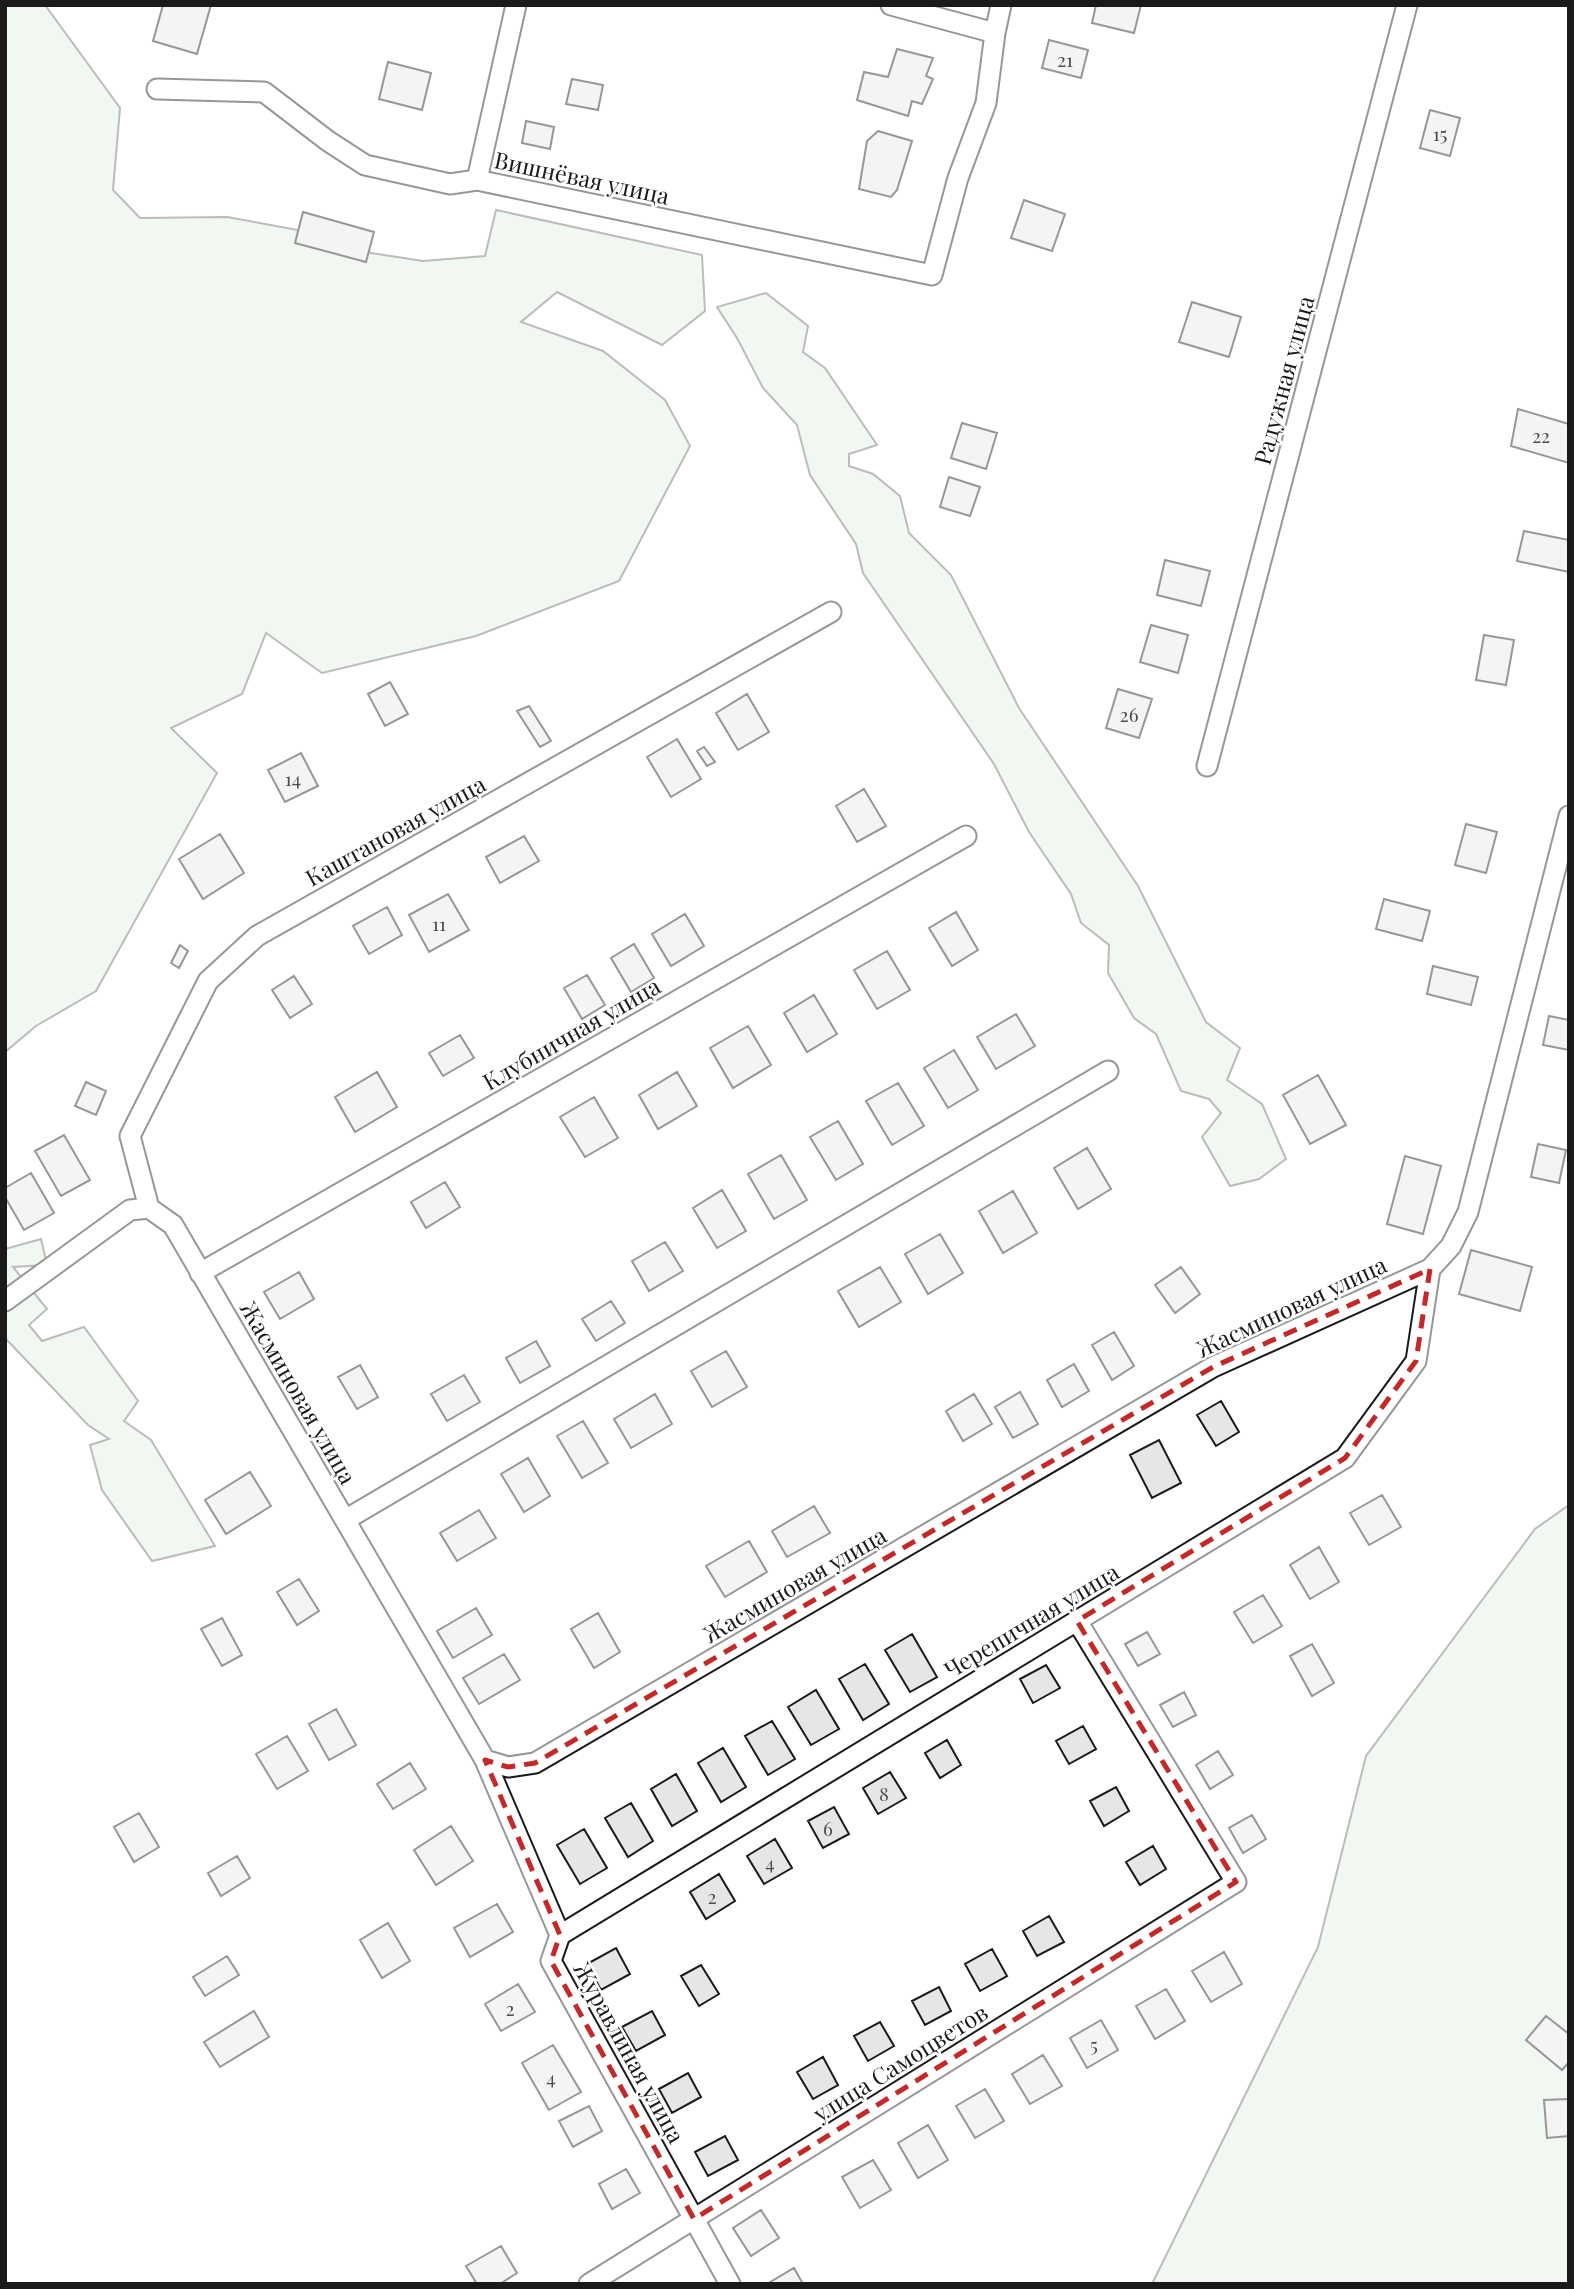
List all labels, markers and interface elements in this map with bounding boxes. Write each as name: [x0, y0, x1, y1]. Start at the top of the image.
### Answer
house number: 21: [1057, 46, 1073, 72]
house number: 15: [1433, 120, 1447, 146]
street label: Вишнёвая улица: [492, 143, 673, 211]
street label: Радужная улица: [1246, 292, 1321, 468]
house number: 22: [1532, 422, 1550, 448]
house number: 26: [1120, 701, 1139, 727]
house number: 14: [285, 765, 301, 791]
street label: Каштановая улица: [299, 767, 491, 892]
house number: 11: [432, 910, 446, 936]
street label: Клубничная улица: [477, 969, 666, 1096]
street label: Жасминовая улица: [1191, 1248, 1392, 1364]
street label: Жасминовая улица: [234, 1295, 364, 1490]
street label: Жасминовая улица: [697, 1519, 892, 1649]
street label: Черепичная улица: [938, 1555, 1125, 1684]
house number: 8: [879, 1780, 889, 1806]
house number: 6: [823, 1815, 833, 1841]
house number: 4: [765, 1849, 775, 1875]
house number: 2: [707, 1883, 717, 1909]
street label: Журавлиная улица: [567, 1956, 693, 2149]
house number: 2: [505, 1995, 515, 2021]
street label: улица Самоцветов: [806, 1996, 993, 2129]
house number: 5: [1090, 2031, 1098, 2057]
house number: 4: [546, 2064, 556, 2090]

